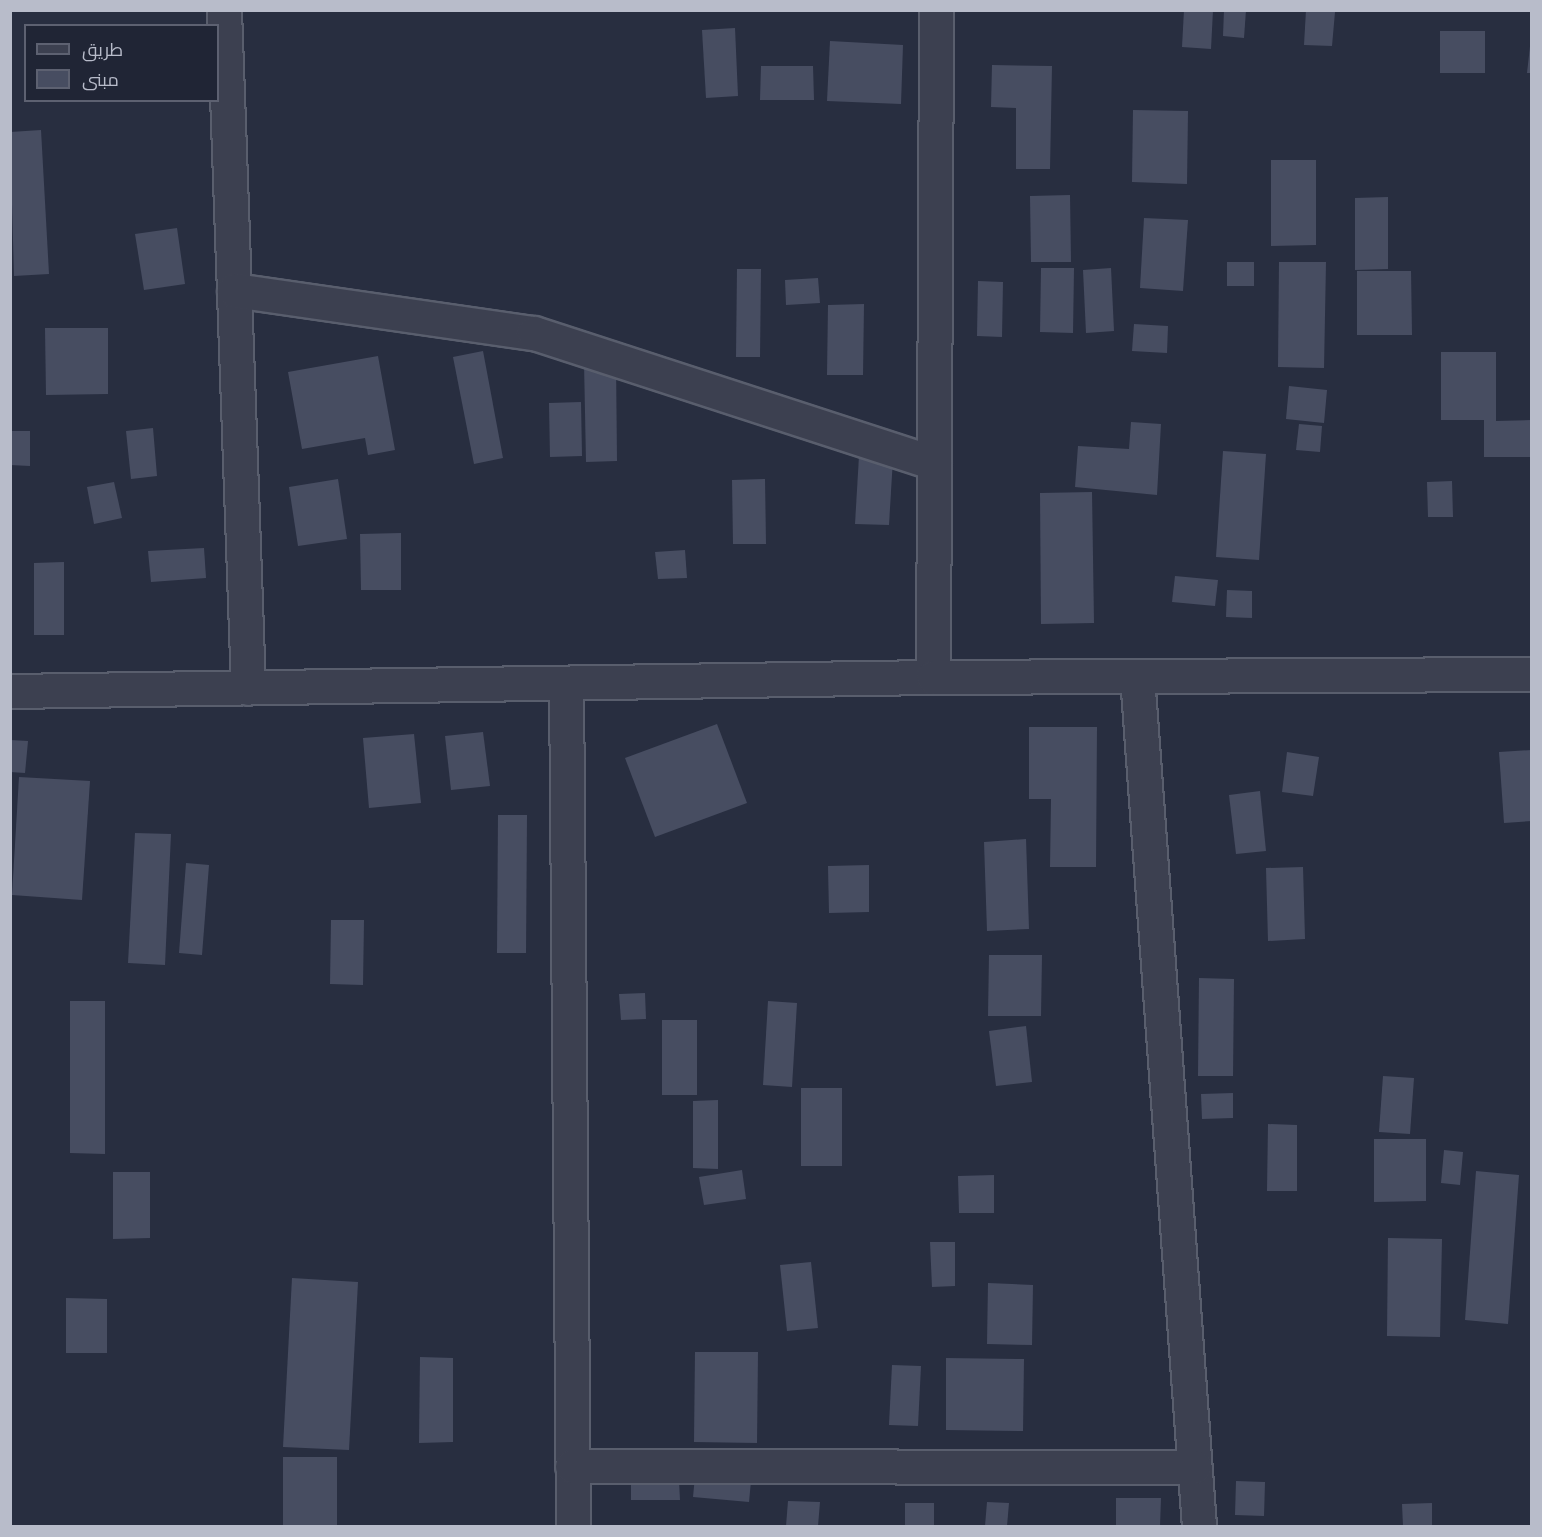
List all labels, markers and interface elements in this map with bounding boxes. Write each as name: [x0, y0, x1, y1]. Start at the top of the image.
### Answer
legend: [24, 24, 219, 102]
text: طريق: [82, 39, 123, 61]
text: مبنى: [82, 69, 119, 91]

